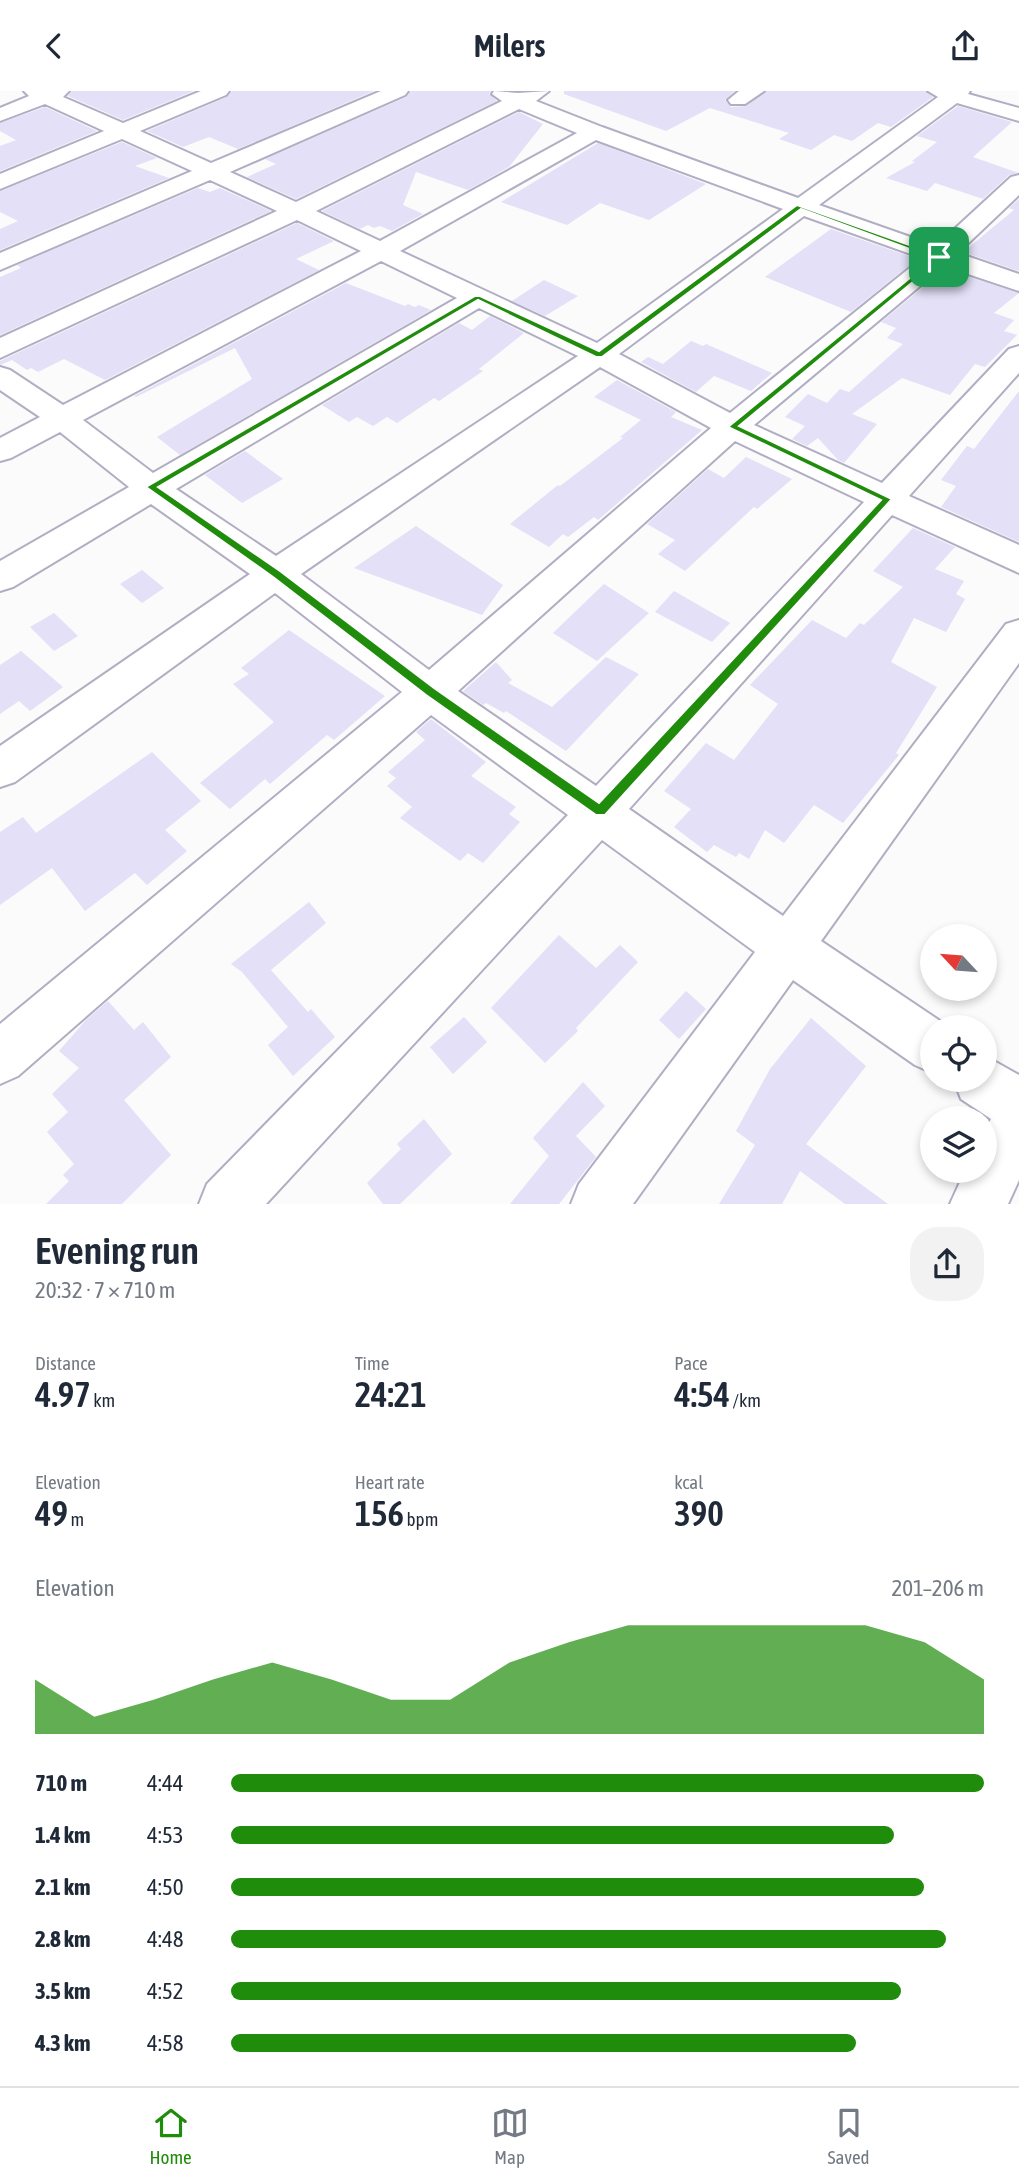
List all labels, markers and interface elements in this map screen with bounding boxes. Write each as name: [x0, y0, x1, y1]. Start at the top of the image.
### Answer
icon: back: [35, 27, 73, 65]
text: Milers: [473, 27, 546, 64]
icon: share: [946, 27, 984, 65]
pin: [909, 227, 969, 287]
icon: arrive: [920, 238, 958, 276]
north arrow: [920, 924, 998, 1001]
map controls: [920, 924, 997, 1183]
button: locate: [920, 1015, 997, 1092]
button: layers: [920, 1106, 997, 1183]
button: share: [910, 1227, 984, 1301]
text: Evening run: [35, 1229, 199, 1272]
text: 20:32 · 7 × 710 m: [35, 1277, 175, 1303]
text: Distance: [35, 1352, 96, 1374]
text: Time: [355, 1352, 389, 1374]
text: Pace: [674, 1352, 708, 1374]
text: 4.97: [35, 1374, 91, 1414]
text: 24:21: [355, 1374, 427, 1414]
text: 4:54: [674, 1374, 730, 1414]
text: km: [91, 1389, 115, 1411]
text: /km: [730, 1389, 761, 1411]
text: Elevation: [35, 1471, 101, 1493]
text: Heart rate: [355, 1471, 425, 1493]
text: kcal: [674, 1471, 703, 1493]
text: 49: [35, 1493, 68, 1533]
text: 156: [355, 1493, 404, 1533]
text: 390: [674, 1493, 724, 1533]
text: m: [68, 1508, 84, 1530]
text: bpm: [404, 1508, 438, 1530]
text: Elevation: [35, 1575, 115, 1601]
text: 201–206 m: [891, 1575, 984, 1601]
text: 710 m: [35, 1770, 87, 1796]
text: 4:44: [147, 1770, 184, 1796]
text: 1.4 km: [35, 1822, 91, 1848]
text: 4:53: [147, 1822, 184, 1848]
text: 2.1 km: [35, 1874, 91, 1900]
text: 4:50: [147, 1874, 184, 1900]
text: 2.8 km: [35, 1926, 91, 1952]
text: 4:48: [147, 1926, 184, 1952]
text: 3.5 km: [35, 1978, 91, 2004]
text: 4:52: [147, 1978, 184, 2004]
text: 4.3 km: [35, 2030, 91, 2056]
text: 4:58: [147, 2030, 184, 2056]
tab: Home: [149, 2104, 192, 2168]
tab: Map: [491, 2104, 529, 2168]
tab: Saved: [828, 2104, 870, 2168]

